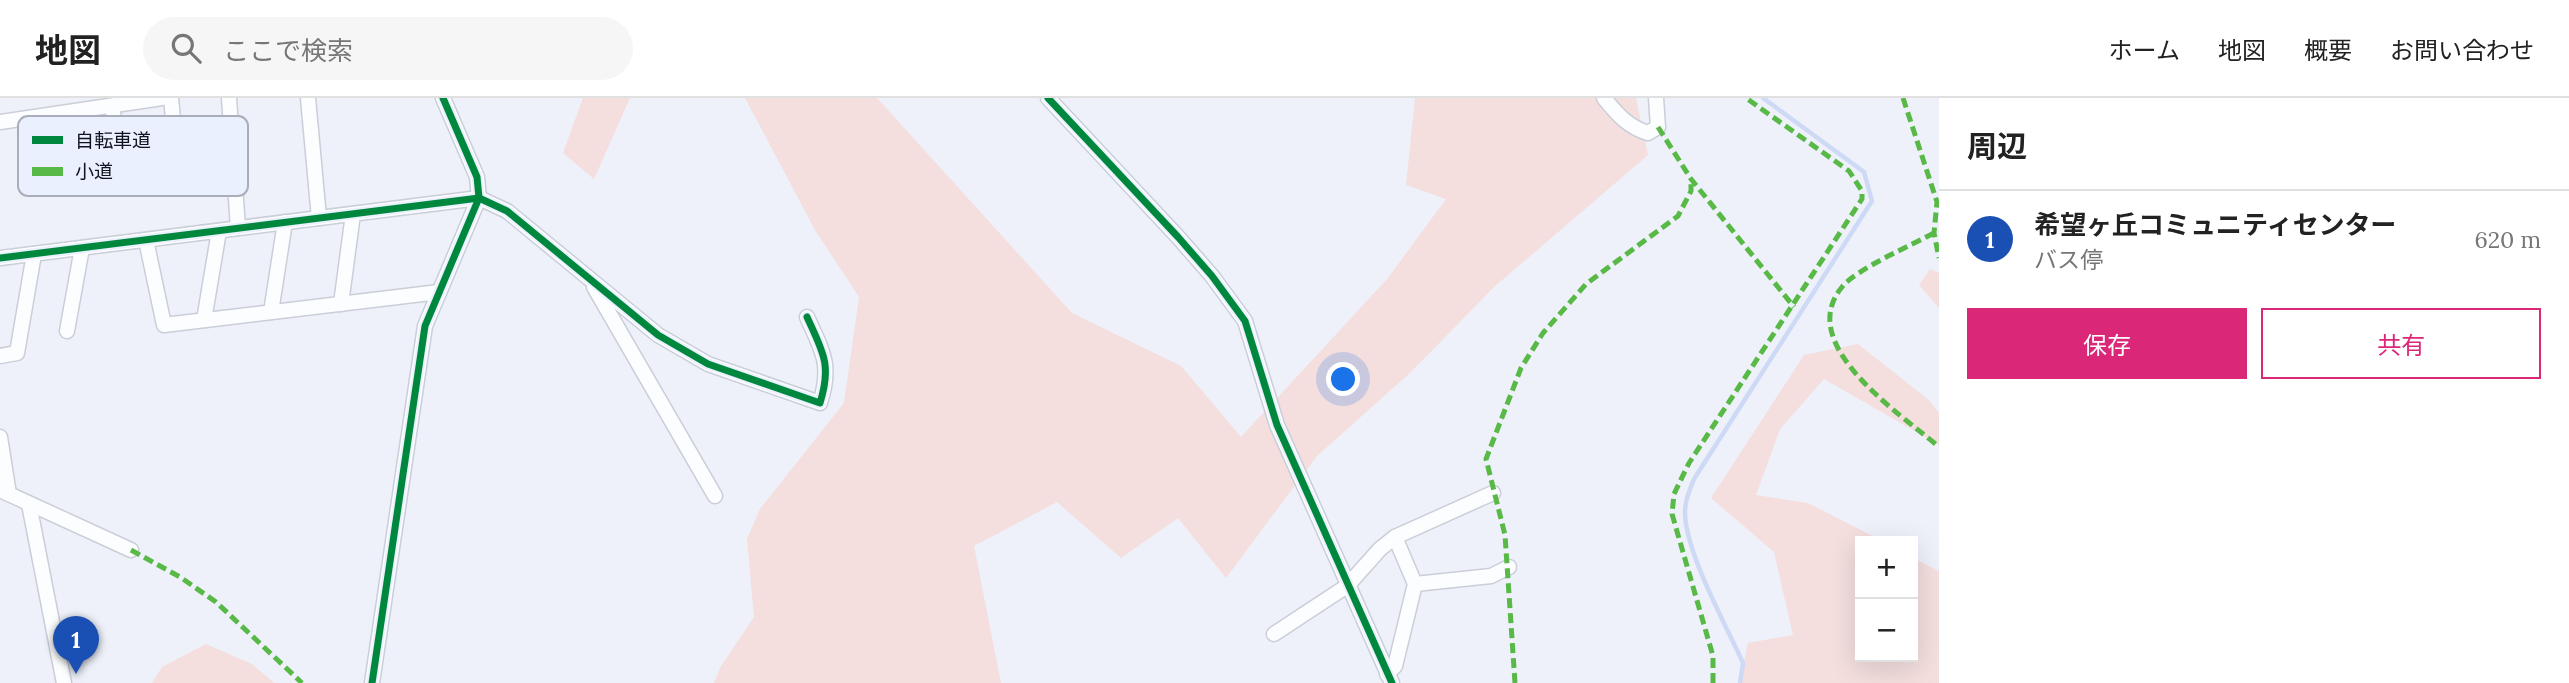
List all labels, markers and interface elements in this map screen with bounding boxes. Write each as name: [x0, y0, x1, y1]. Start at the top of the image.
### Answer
search box: [143, 17, 633, 80]
text: 地図: [35, 29, 101, 71]
icon: search: [167, 29, 205, 67]
text: ここで検索: [223, 34, 353, 67]
text: ホーム: [2109, 35, 2180, 66]
text: 地図: [2218, 35, 2266, 66]
text: 概要: [2304, 35, 2352, 66]
text: お問い合わせ: [2390, 35, 2534, 66]
legend: [18, 116, 248, 196]
text: 周辺: [1967, 127, 2027, 165]
text: 自転車道: [75, 128, 151, 152]
text: 小道: [75, 159, 113, 183]
text: 希望ヶ丘コミュニティセンター: [2034, 208, 2396, 241]
text: 1: [1985, 225, 1995, 254]
text: 620 m: [2474, 225, 2541, 254]
text: バス停: [2034, 245, 2103, 274]
button: 保存: [1967, 308, 2247, 379]
button: 共有: [2261, 308, 2541, 379]
your location: [1326, 362, 1360, 396]
map controls: [1855, 536, 1918, 662]
button: +: [1855, 536, 1918, 599]
button: −: [1855, 599, 1918, 662]
pin: 1: [53, 616, 99, 674]

